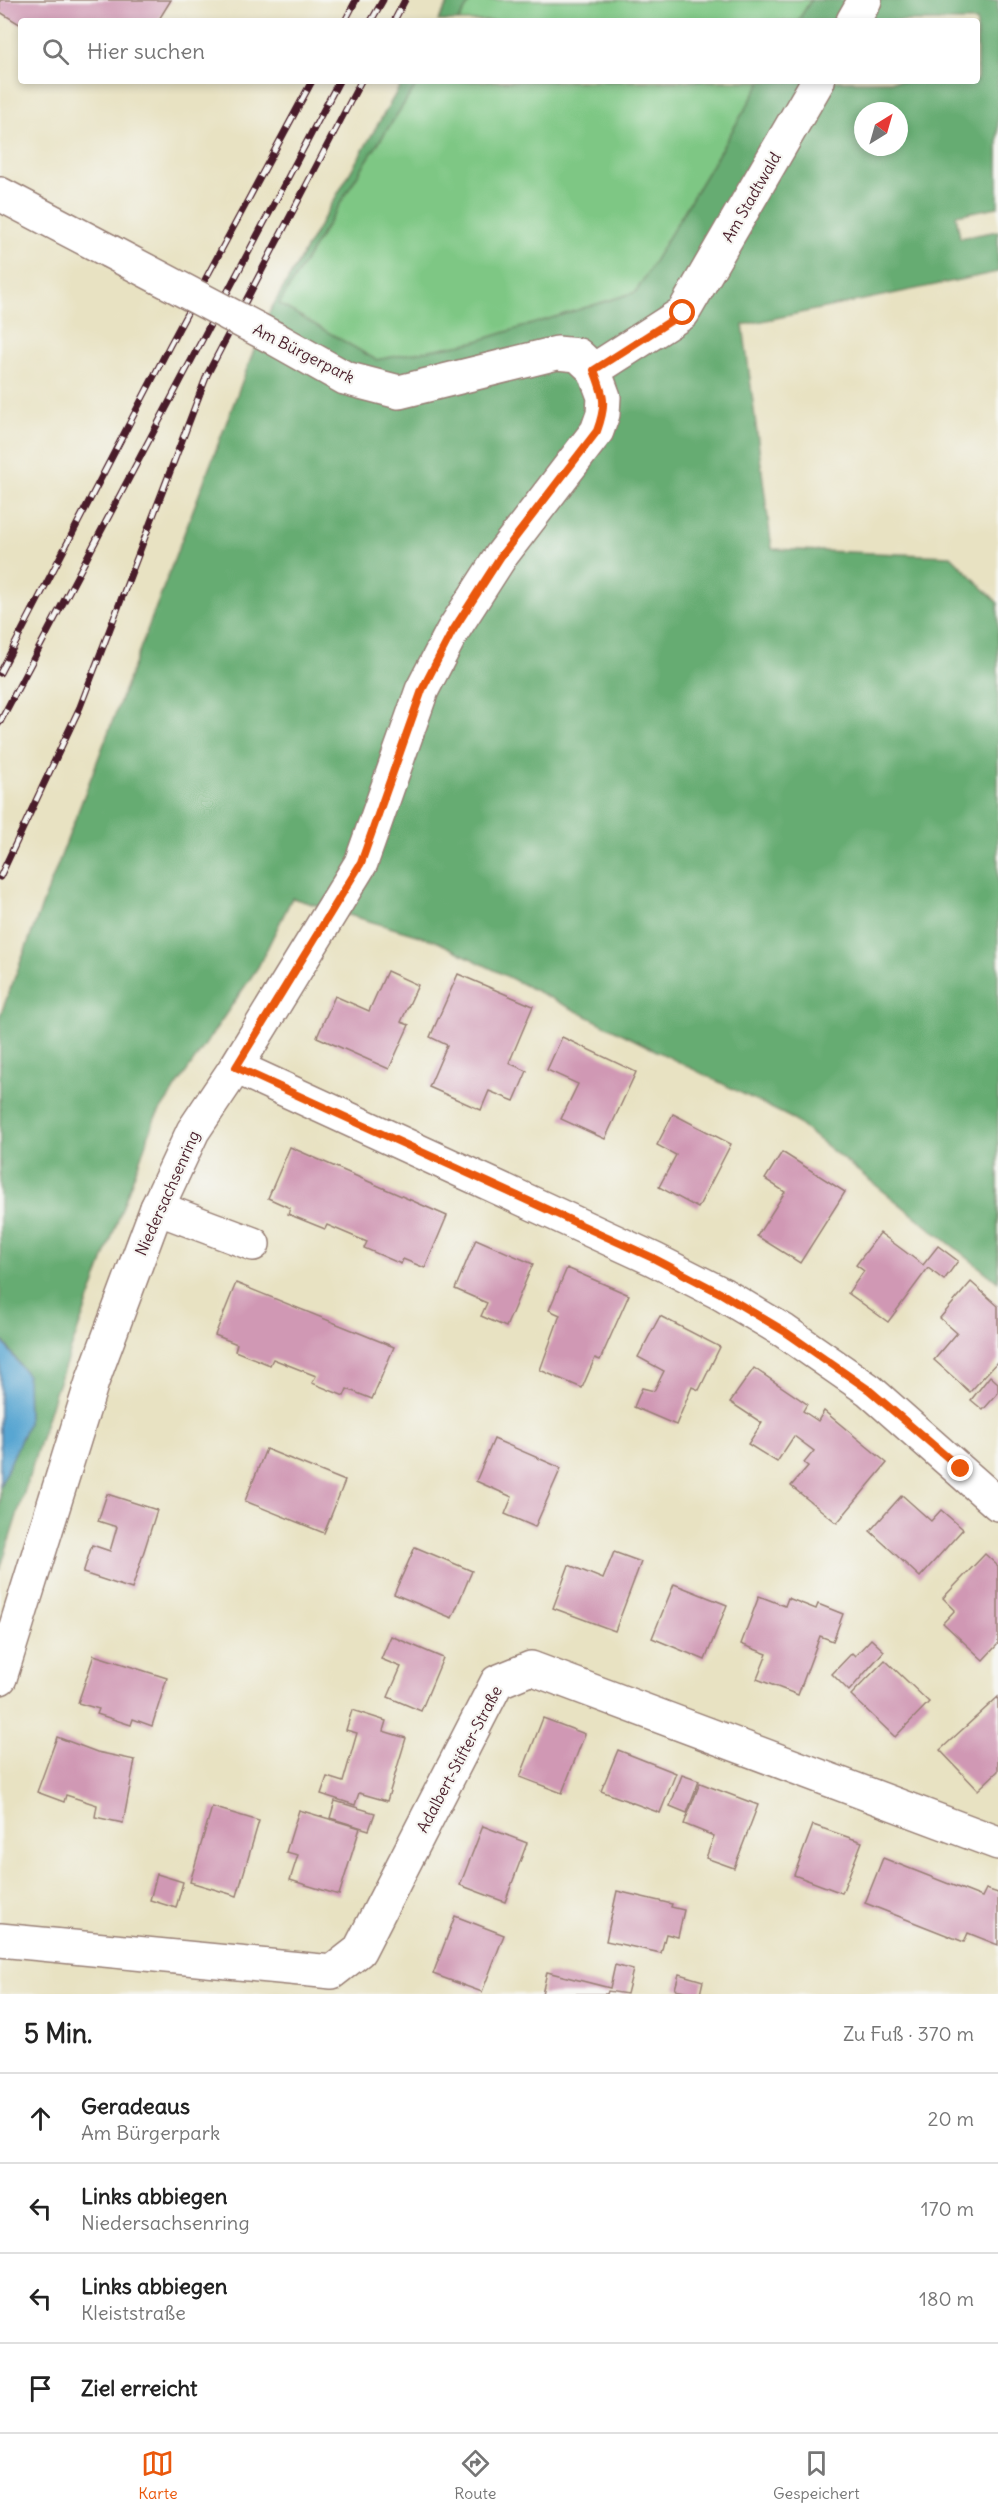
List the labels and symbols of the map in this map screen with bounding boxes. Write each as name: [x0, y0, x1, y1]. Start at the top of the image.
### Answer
north arrow: [854, 102, 908, 156]
street label: Am Stadtwald: [717, 148, 785, 246]
route start: [669, 299, 695, 325]
street label: Am Bürgerpark: [250, 319, 358, 387]
street label: Niedersachsenring: [130, 1127, 204, 1259]
route end: [947, 1455, 973, 1481]
street label: Adalbert-Stifter-Straße: [412, 1682, 506, 1836]

